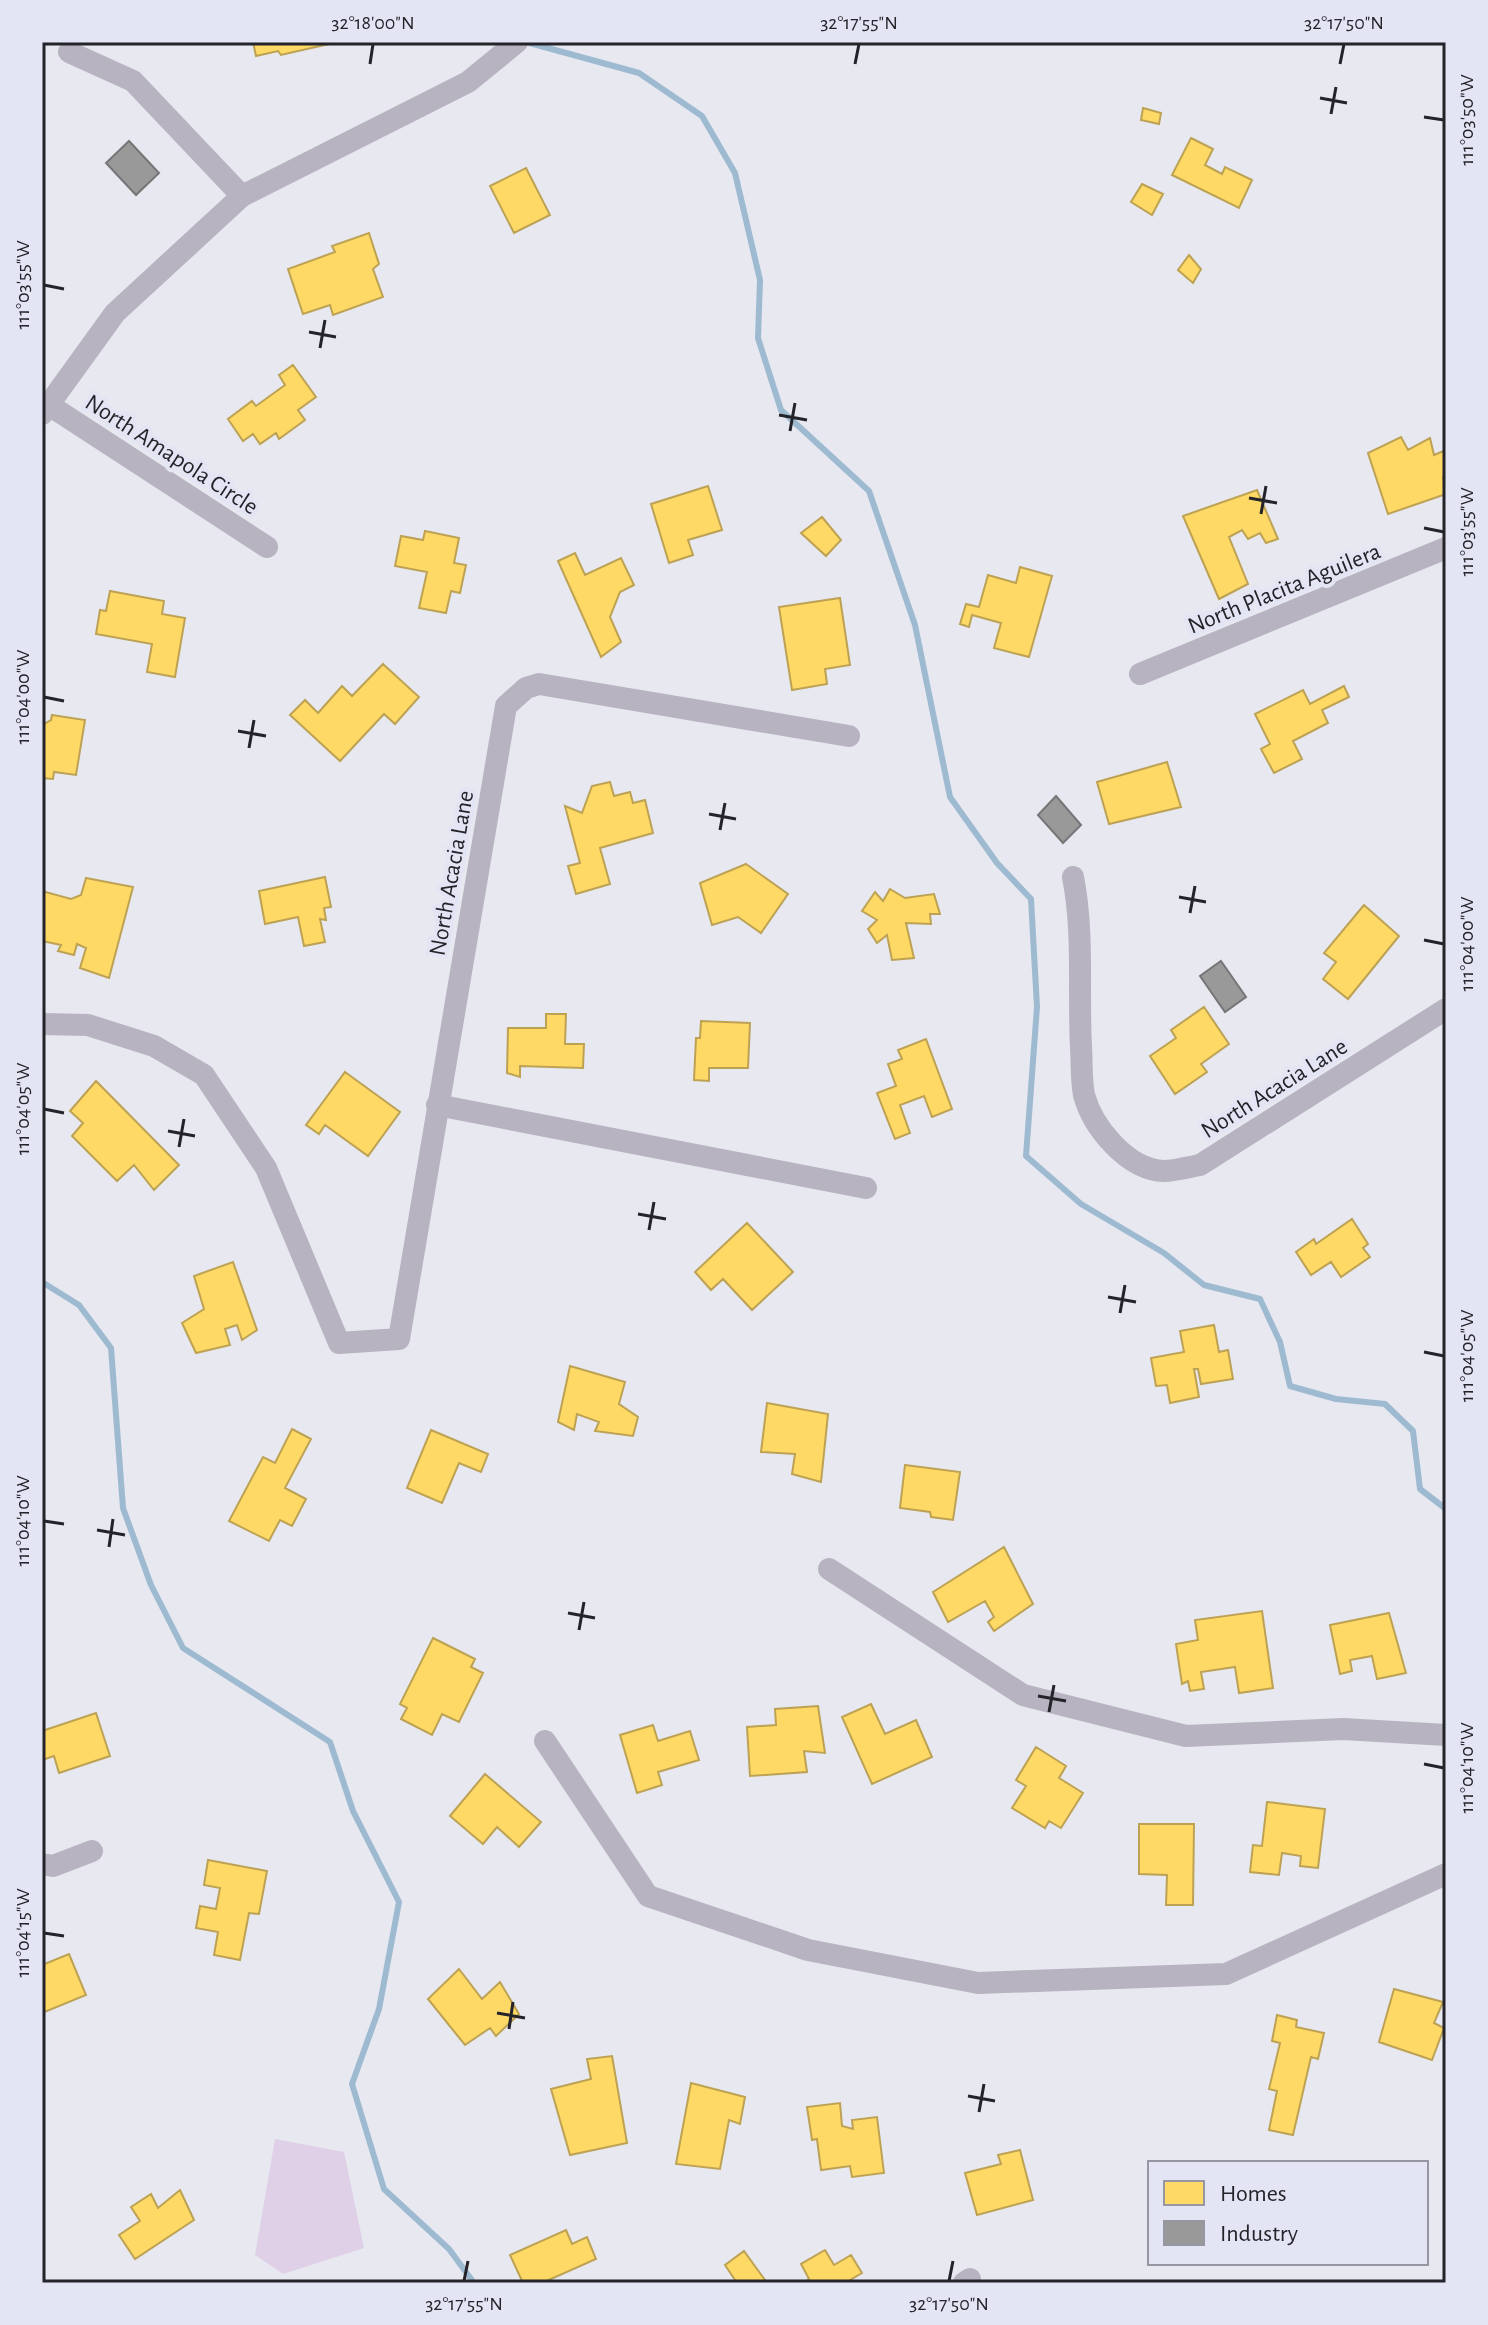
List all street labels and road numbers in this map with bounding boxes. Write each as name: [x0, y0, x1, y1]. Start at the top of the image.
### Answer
street label: North Amapola Circle: [81, 390, 262, 519]
street label: North Placita Aguilera: [1185, 539, 1384, 639]
street label: North Acacia Lane: [426, 789, 478, 958]
street label: North Acacia Lane: [1197, 1034, 1352, 1143]

